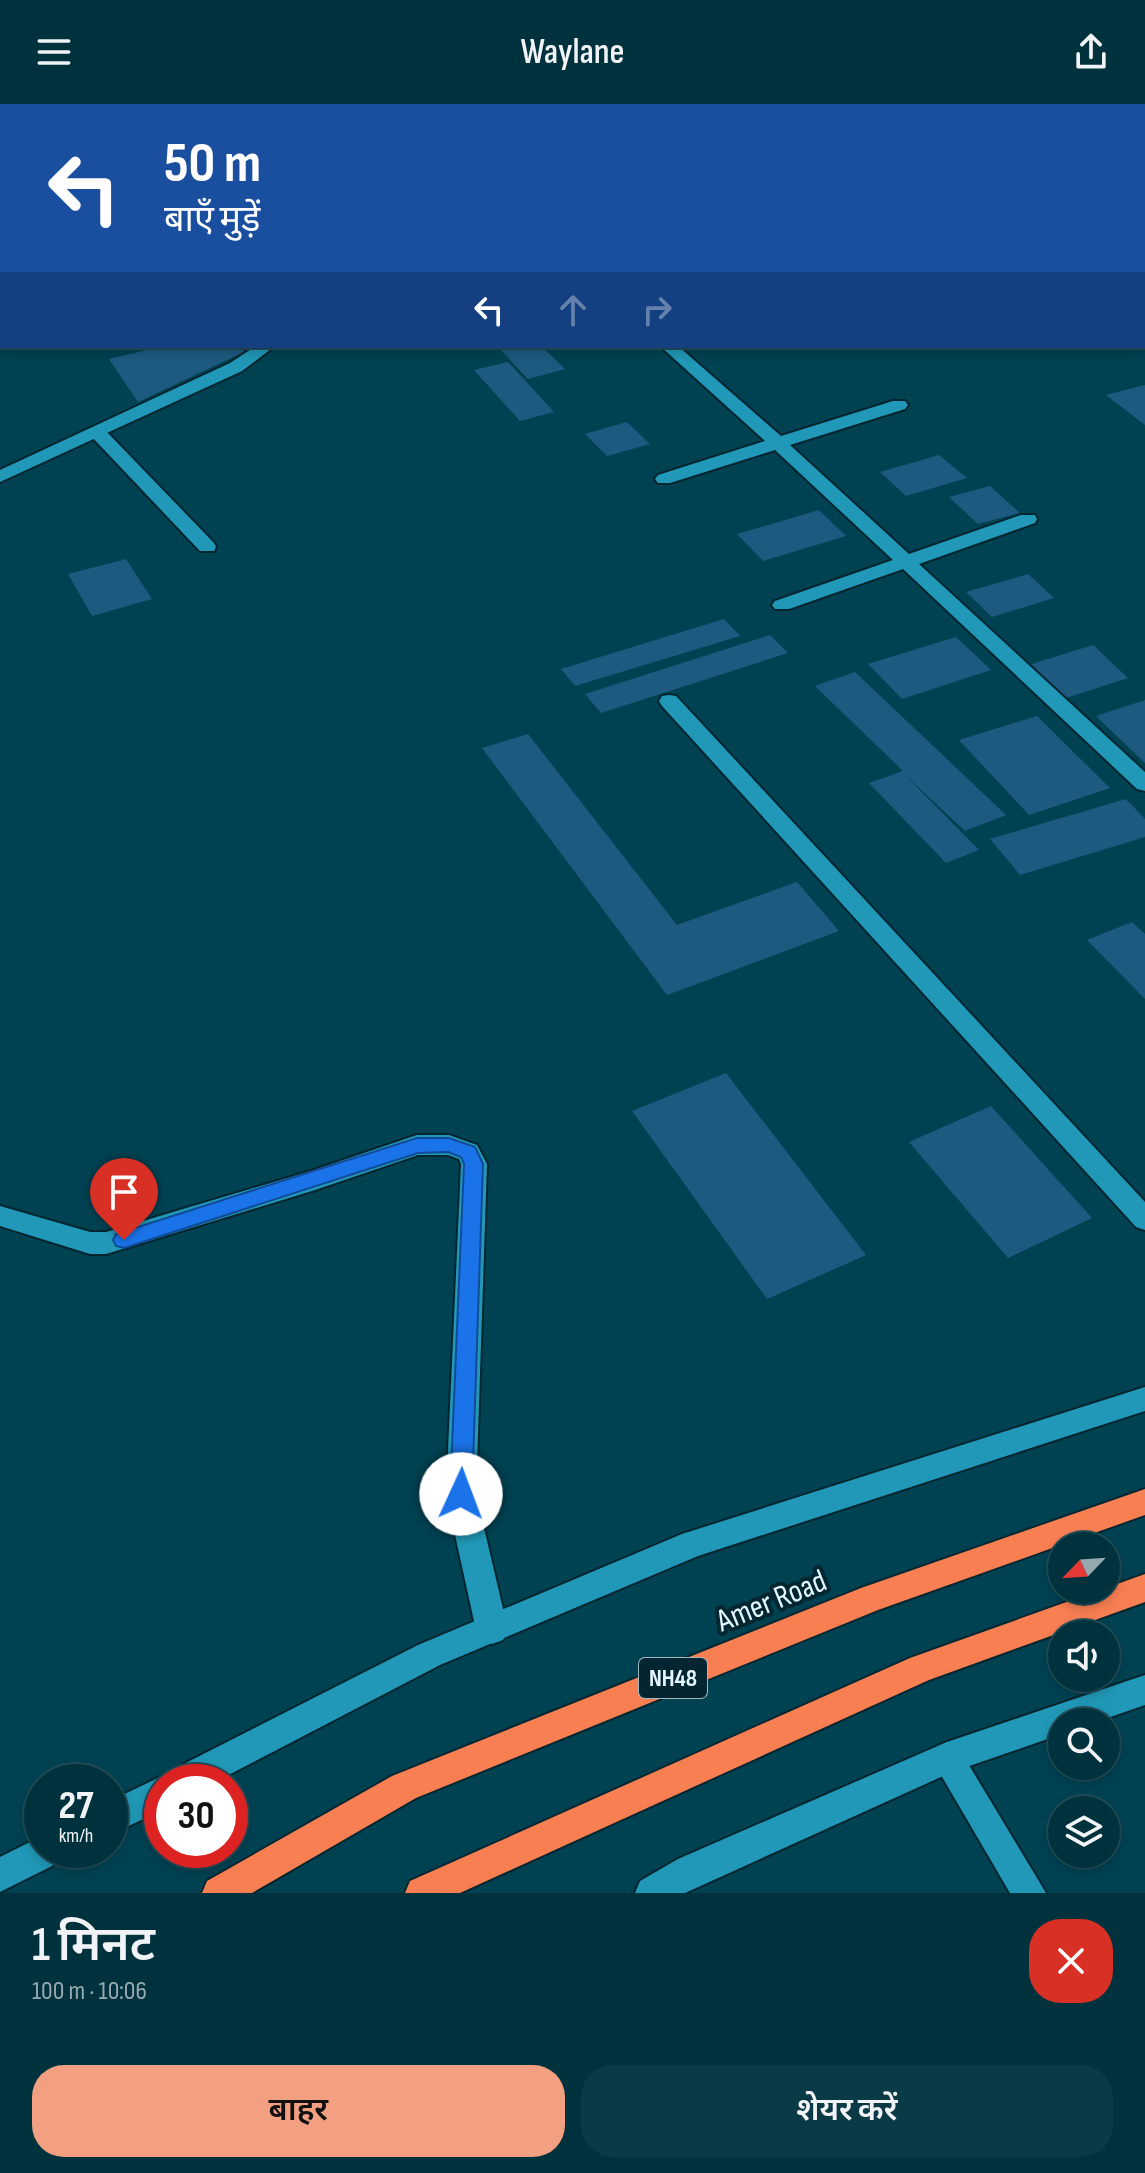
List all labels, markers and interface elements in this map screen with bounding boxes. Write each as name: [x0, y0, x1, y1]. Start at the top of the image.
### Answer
icon: menu: [32, 30, 76, 74]
icon: share: [1069, 30, 1113, 74]
text: Waylane: [520, 31, 625, 74]
text: 50 m: [164, 131, 261, 198]
icon: left: [32, 136, 136, 240]
text: बाएँ मुड़ें: [164, 199, 260, 242]
icon: left: [467, 288, 511, 332]
icon: ahead: [551, 288, 595, 332]
icon: right: [635, 288, 679, 332]
pin: [90, 1158, 158, 1240]
icon: arrive: [102, 1170, 146, 1214]
position arrow: [419, 1452, 503, 1536]
north arrow: [1048, 1532, 1120, 1604]
map controls: [1048, 1532, 1120, 1868]
street label: Amer Road: [710, 1562, 832, 1641]
button: sound: [1048, 1620, 1120, 1692]
road number: NH48: [639, 1658, 707, 1698]
button: search: [1048, 1708, 1120, 1780]
speed limit sign: 30: [144, 1764, 248, 1868]
text: 27: [59, 1782, 93, 1830]
button: layers: [1048, 1796, 1120, 1868]
text: km/h: [59, 1824, 93, 1848]
text: 1 मिनट: [32, 1917, 155, 1974]
button: close: [1029, 1919, 1113, 2003]
text: 100 m · 10:06: [32, 1976, 147, 2007]
button: बाहर: [32, 2065, 565, 2157]
button: शेयर करें: [581, 2065, 1113, 2157]

